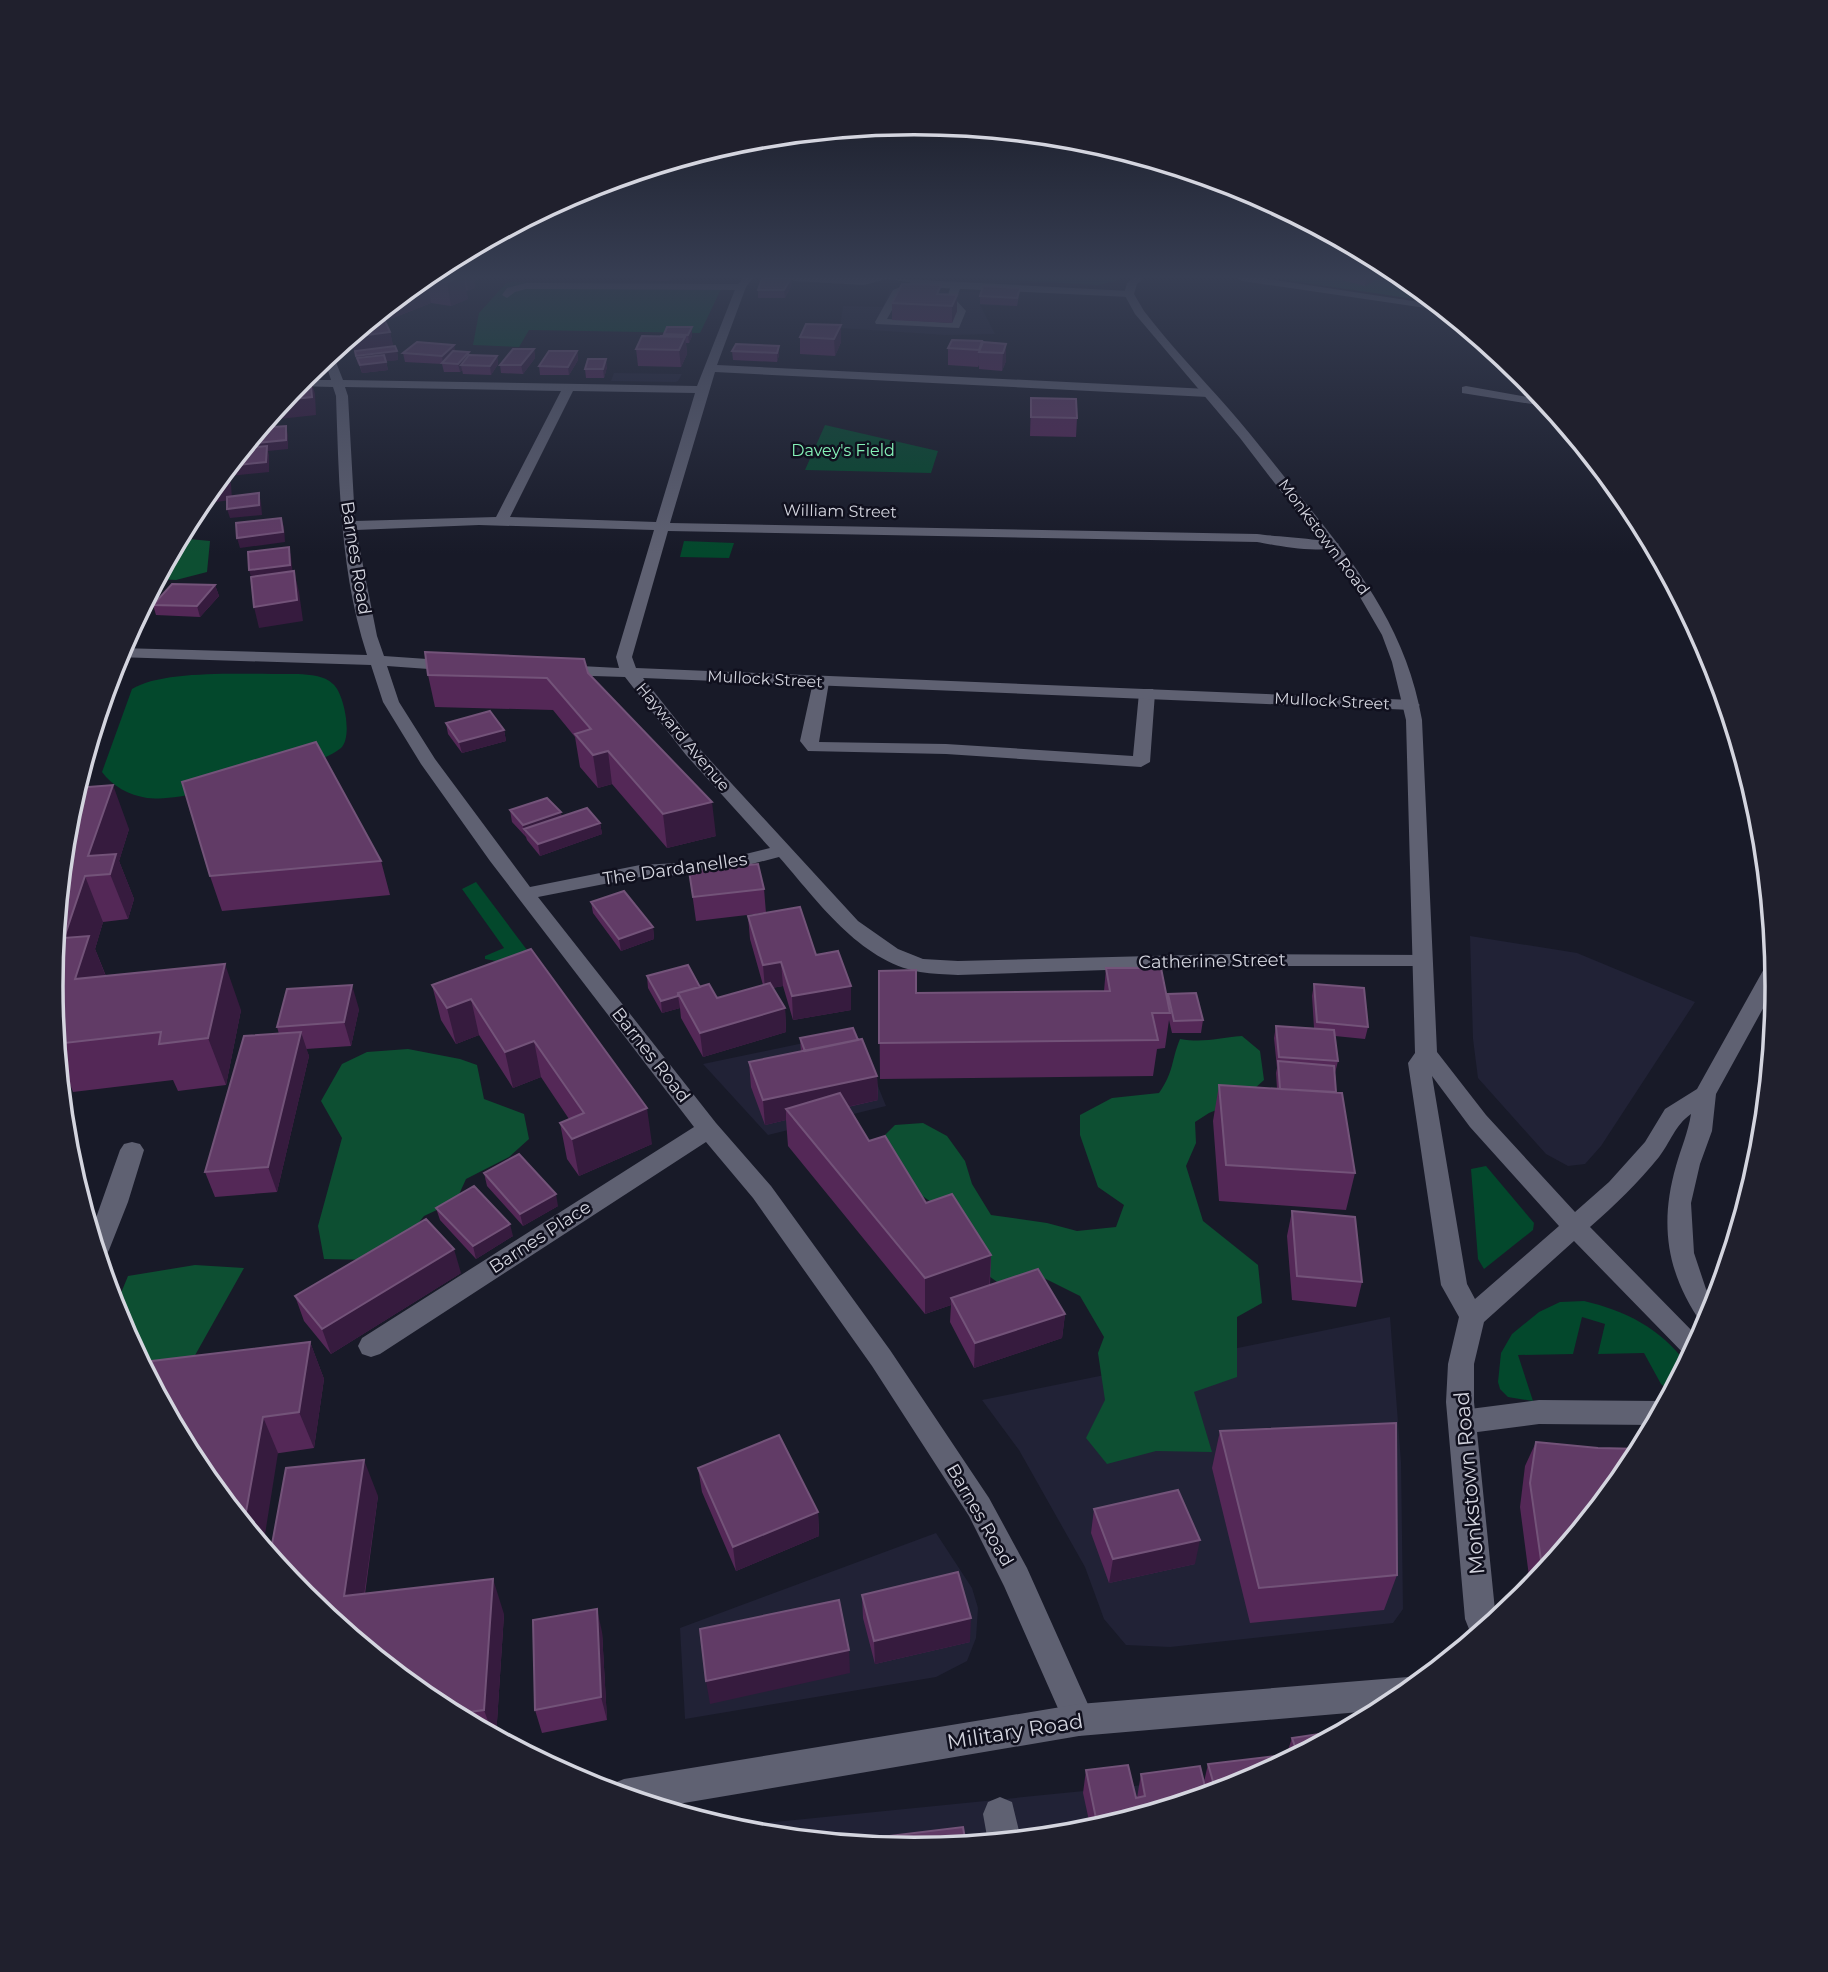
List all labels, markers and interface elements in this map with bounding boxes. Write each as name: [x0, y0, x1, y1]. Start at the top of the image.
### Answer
park label: Davey's Field: [791, 441, 895, 460]
street label: Monkstown Road: [1274, 475, 1374, 599]
street label: Barnes Road: [336, 500, 376, 616]
street label: William Street: [783, 501, 898, 521]
street label: Mullock Street: [707, 666, 824, 692]
street label: Hayward Avenue: [632, 679, 734, 795]
street label: Mullock Street: [1274, 688, 1391, 714]
street label: The Dardanelles: [601, 848, 749, 890]
street label: Catherine Street: [1138, 949, 1286, 973]
street label: Barnes Road: [607, 1003, 695, 1107]
street label: Barnes Place: [485, 1196, 595, 1278]
street label: Monkstown Road: [1449, 1390, 1489, 1576]
street label: Barnes Road: [942, 1460, 1018, 1570]
street label: Military Road: [945, 1708, 1085, 1754]

